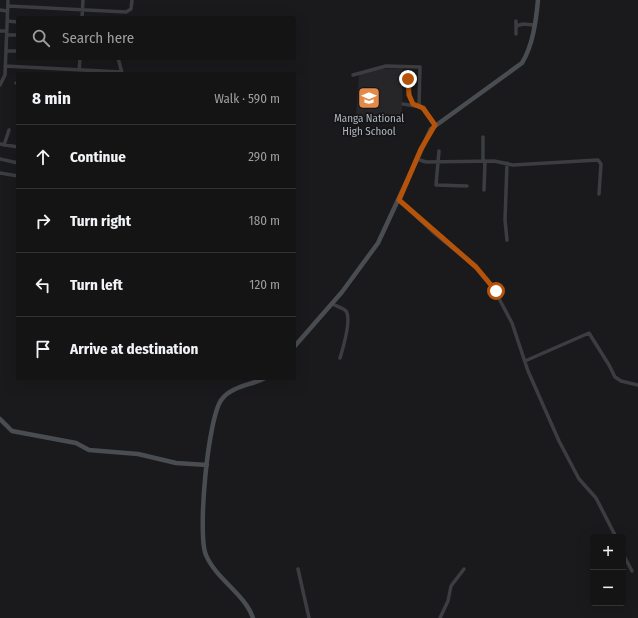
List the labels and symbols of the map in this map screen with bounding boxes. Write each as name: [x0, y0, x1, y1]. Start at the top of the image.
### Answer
route end: [399, 70, 417, 88]
school or university icon: Manga National High School: [356, 85, 382, 111]
place label: Manga National High School: [334, 112, 404, 138]
route start: [487, 282, 505, 300]

